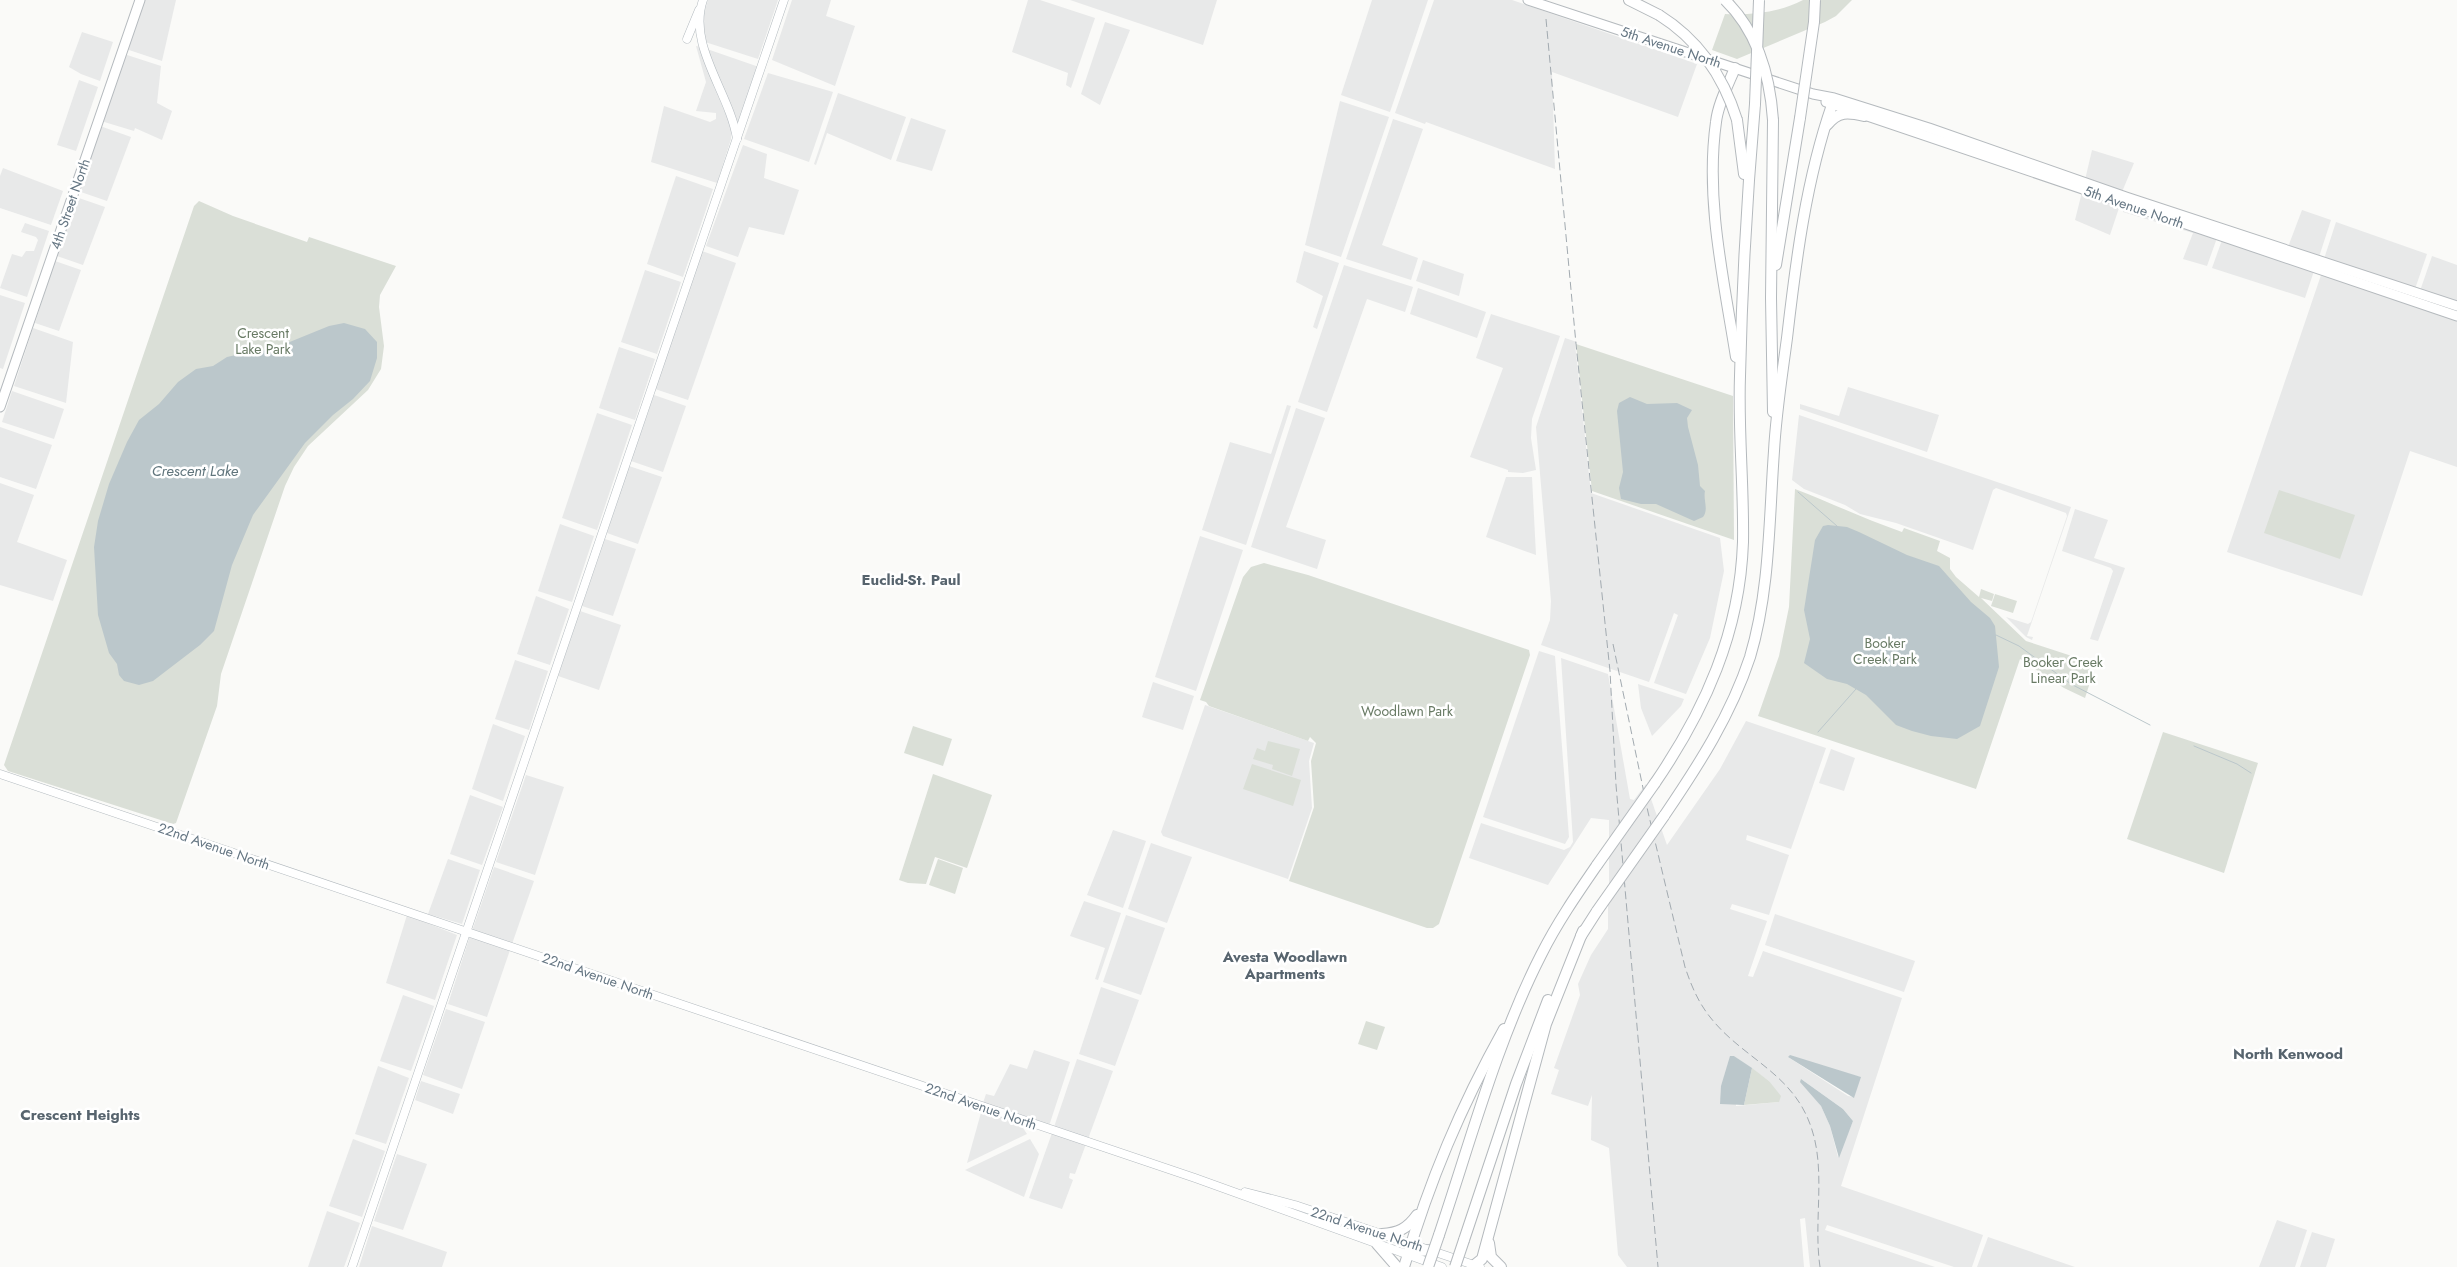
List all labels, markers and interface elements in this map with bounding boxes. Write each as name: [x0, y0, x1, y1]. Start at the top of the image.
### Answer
street label: 5th Avenue North: [1618, 21, 1724, 73]
street label: 4th Street North: [45, 156, 95, 252]
street label: 5th Avenue North: [2081, 181, 2187, 233]
park label: Crescent Lake Park: [235, 323, 292, 359]
water label: Crescent Lake: [152, 460, 239, 482]
district label: Euclid-St. Paul: [862, 569, 961, 591]
park label: Booker Creek Park: [1853, 633, 1918, 669]
park label: Booker Creek Linear Park: [2023, 652, 2104, 688]
park label: Woodlawn Park: [1361, 701, 1454, 721]
street label: 22nd Avenue North: [155, 817, 273, 875]
district label: Avesta Woodlawn Apartments: [1222, 946, 1347, 985]
street label: 22nd Avenue North: [539, 947, 657, 1005]
district label: North Kenwood: [2233, 1043, 2343, 1065]
street label: 22nd Avenue North: [922, 1077, 1040, 1135]
district label: Crescent Heights: [20, 1104, 140, 1126]
street label: 22nd Avenue North: [1308, 1201, 1426, 1257]

